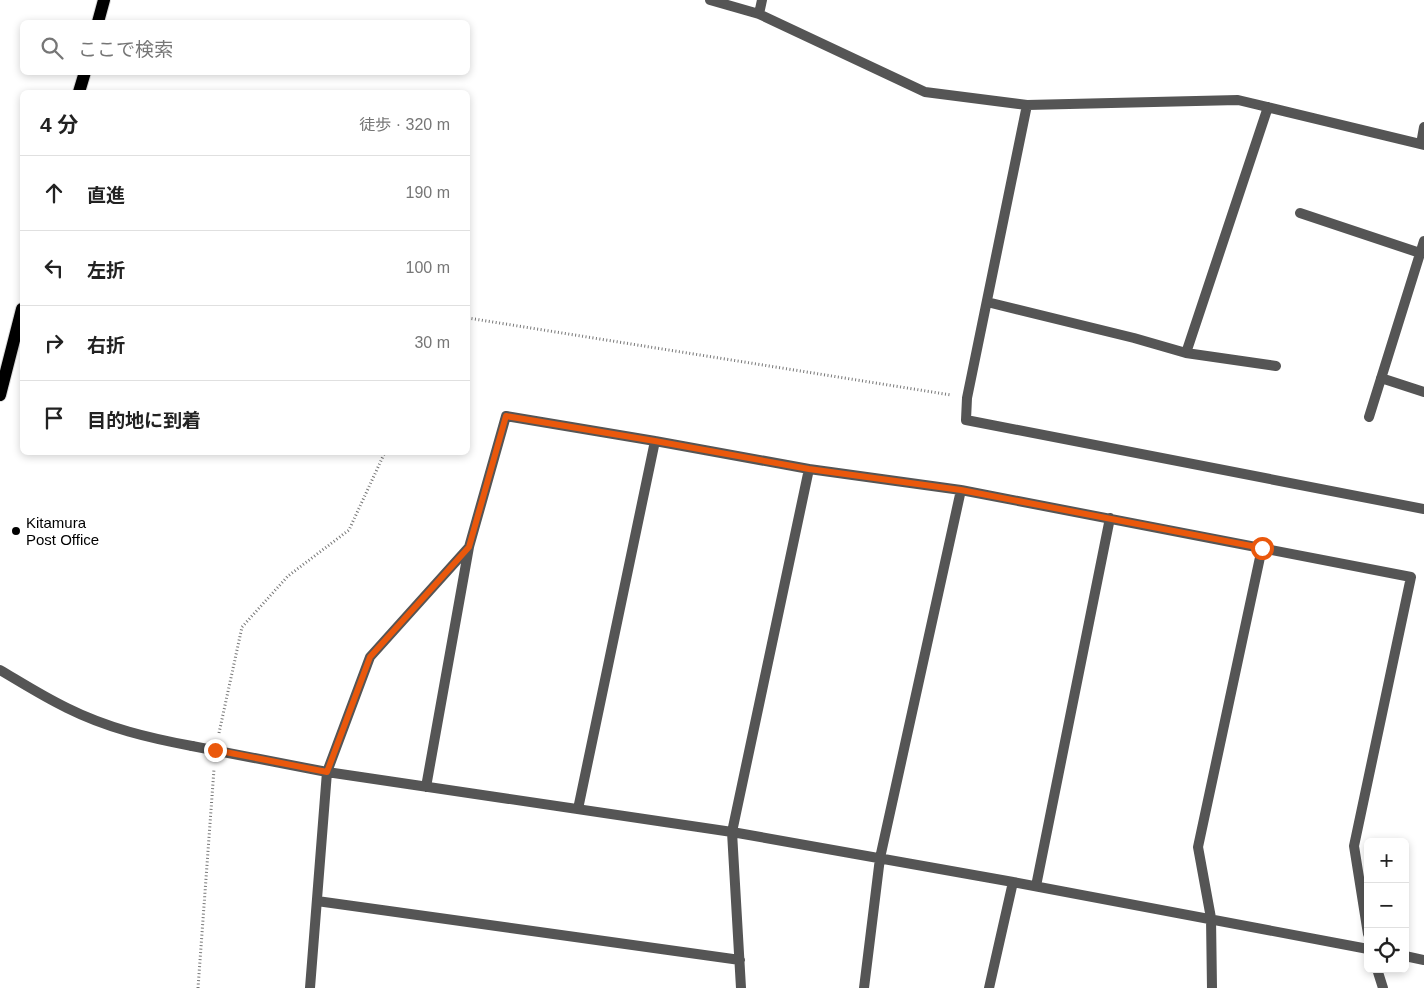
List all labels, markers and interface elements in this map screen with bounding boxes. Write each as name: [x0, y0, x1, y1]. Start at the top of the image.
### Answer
search box: [20, 20, 470, 75]
icon: search: [38, 34, 66, 62]
text: ここで検索: [78, 39, 173, 60]
text: 4 分: [40, 113, 79, 136]
text: 徒歩 · 320 m: [359, 116, 450, 133]
icon: ahead: [40, 179, 68, 207]
text: 190 m: [406, 184, 450, 201]
text: 直進: [87, 185, 125, 206]
icon: left: [40, 254, 68, 282]
text: 100 m: [406, 259, 450, 276]
text: 左折: [87, 260, 125, 281]
icon: right: [40, 329, 68, 357]
text: 30 m: [414, 334, 450, 351]
text: 右折: [87, 335, 125, 356]
icon: arrive: [40, 404, 68, 432]
text: 目的地に到着: [87, 410, 201, 431]
place label: Kitamura Post Office: [26, 514, 99, 548]
marker: Kitamura Post Office: [10, 525, 22, 537]
route start: [1251, 537, 1274, 560]
route end: [204, 739, 227, 762]
map controls: [1364, 838, 1409, 973]
button: +: [1364, 838, 1409, 883]
button: −: [1364, 883, 1409, 928]
button: locate: [1364, 928, 1409, 973]

